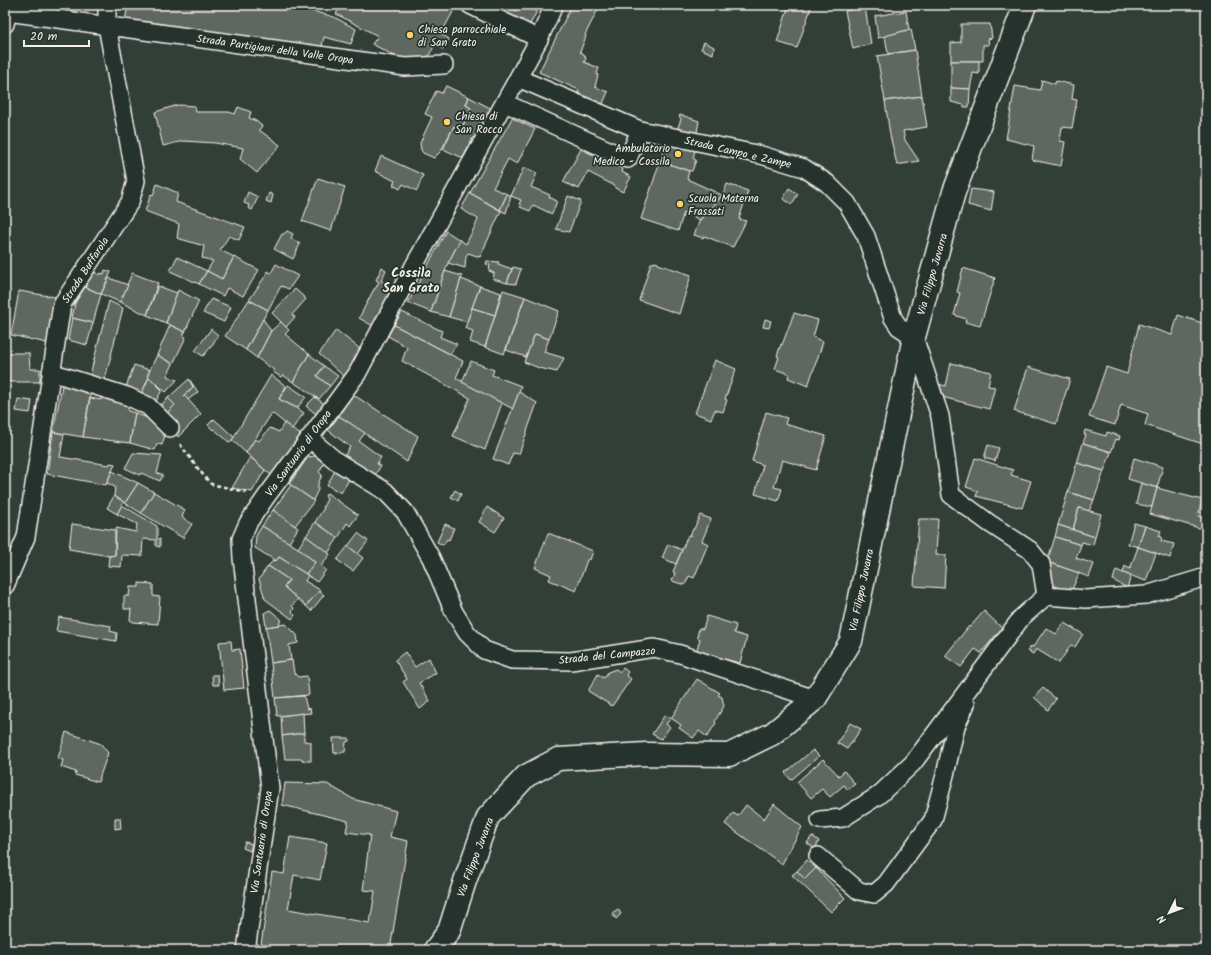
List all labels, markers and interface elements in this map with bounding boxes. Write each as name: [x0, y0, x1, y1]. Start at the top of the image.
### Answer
place label: Chiesa parrocchiale di San Grato: [418, 21, 506, 52]
scale bar: [24, 22, 89, 48]
text: 20 m: [30, 27, 58, 46]
street label: Strada Partigiani della Valle Oropa: [195, 30, 355, 70]
marker: Chiesa parrocchiale di San Grato: [405, 30, 415, 40]
place label: Chiesa di San Rocco: [455, 108, 502, 139]
marker: Chiesa di San Rocco: [442, 117, 452, 127]
street label: Strada Campo e Zampe: [682, 132, 793, 174]
place label: Ambulatorio Medico - Cossila: [593, 140, 670, 171]
marker: Ambulatorio Medico - Cossila: [673, 149, 683, 159]
place label: Scuola Materna Frassati: [688, 190, 759, 221]
marker: Scuola Materna Frassati: [675, 199, 685, 209]
street label: Via Filippo Juvarra: [913, 231, 953, 317]
street label: Strada Buffarola: [58, 234, 114, 307]
district label: Cossila San Grato: [383, 263, 440, 299]
street label: Via Santuario di Oropa: [261, 406, 337, 501]
street label: Via Filippo Juvarra: [844, 547, 880, 633]
street label: Strada del Campazzo: [558, 642, 656, 670]
street label: Via Santuario di Oropa: [246, 790, 278, 895]
street label: Via Filippo Juvarra: [452, 815, 499, 900]
north arrow: [1149, 893, 1189, 933]
text: N: [1153, 910, 1171, 928]

